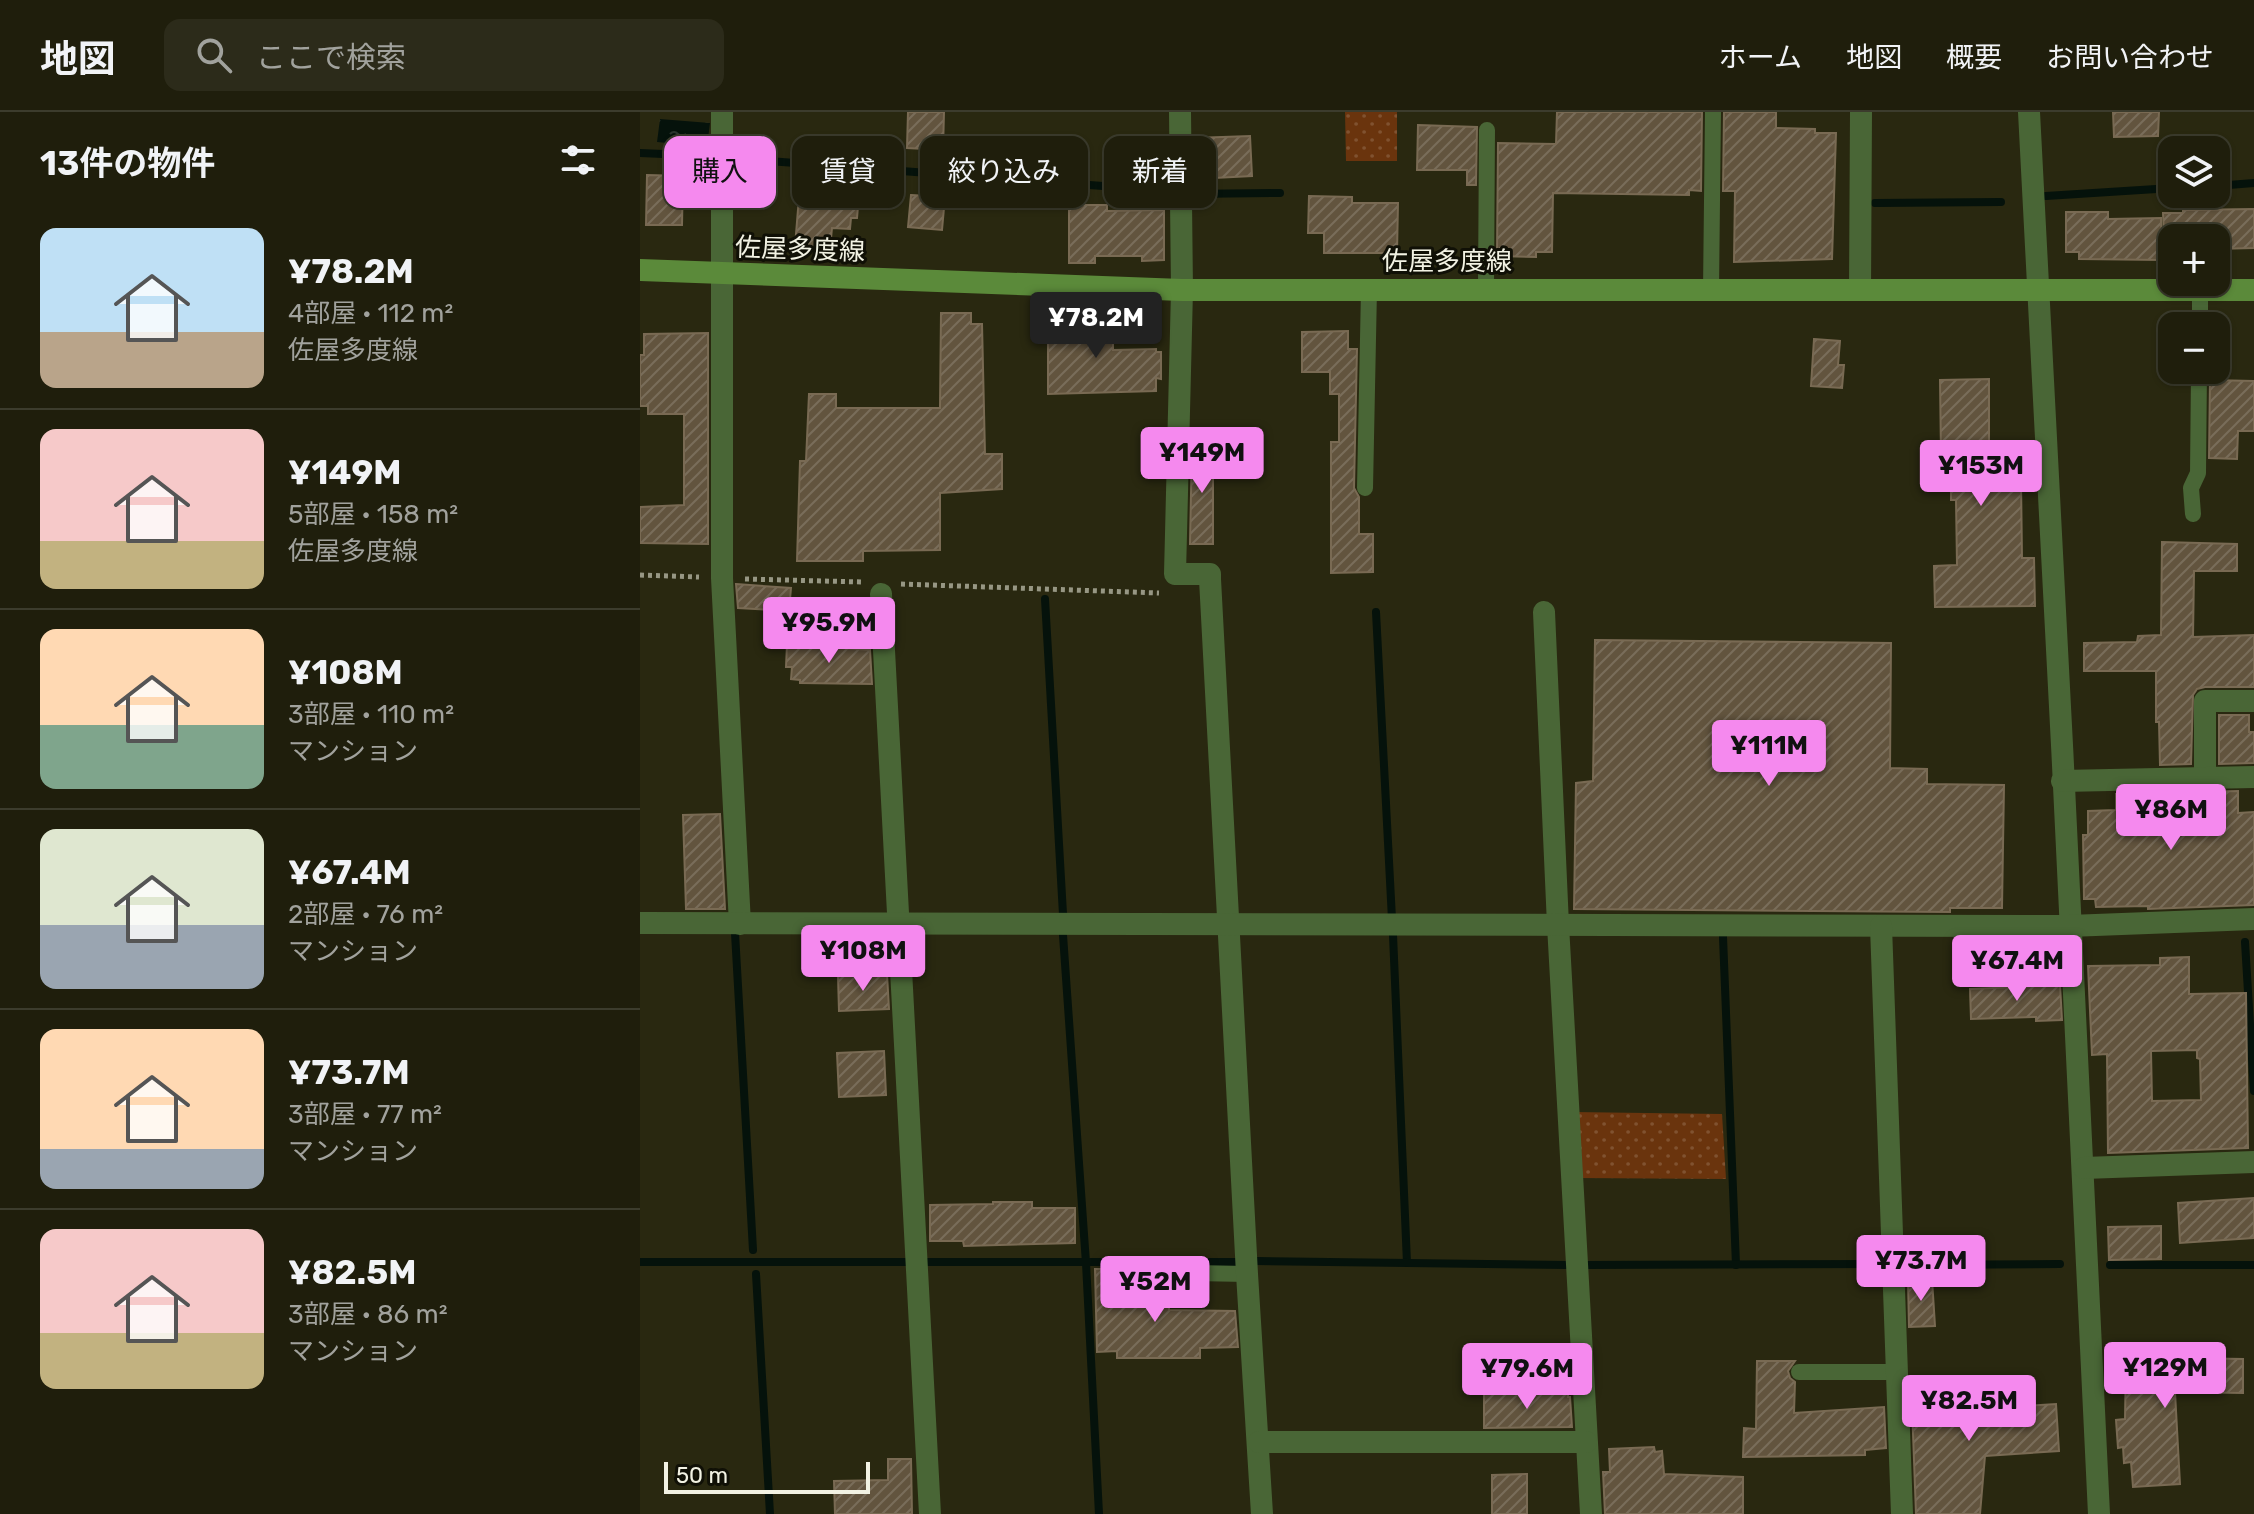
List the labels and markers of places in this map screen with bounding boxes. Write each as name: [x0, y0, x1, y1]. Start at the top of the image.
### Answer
pin: ¥78.2M: [1031, 292, 1161, 360]
pin: ¥149M: [1146, 427, 1258, 495]
pin: ¥153M: [1925, 440, 2037, 508]
pin: ¥95.9M: [764, 597, 894, 665]
pin: ¥111M: [1713, 720, 1825, 788]
pin: ¥86M: [2124, 784, 2218, 852]
pin: ¥108M: [807, 925, 919, 993]
pin: ¥67.4M: [1952, 935, 2082, 1003]
pin: ¥73.7M: [1856, 1235, 1986, 1303]
pin: ¥52M: [1108, 1256, 1202, 1324]
pin: ¥129M: [2109, 1342, 2221, 1410]
pin: ¥79.6M: [1462, 1343, 1592, 1411]
pin: ¥82.5M: [1904, 1375, 2034, 1443]

